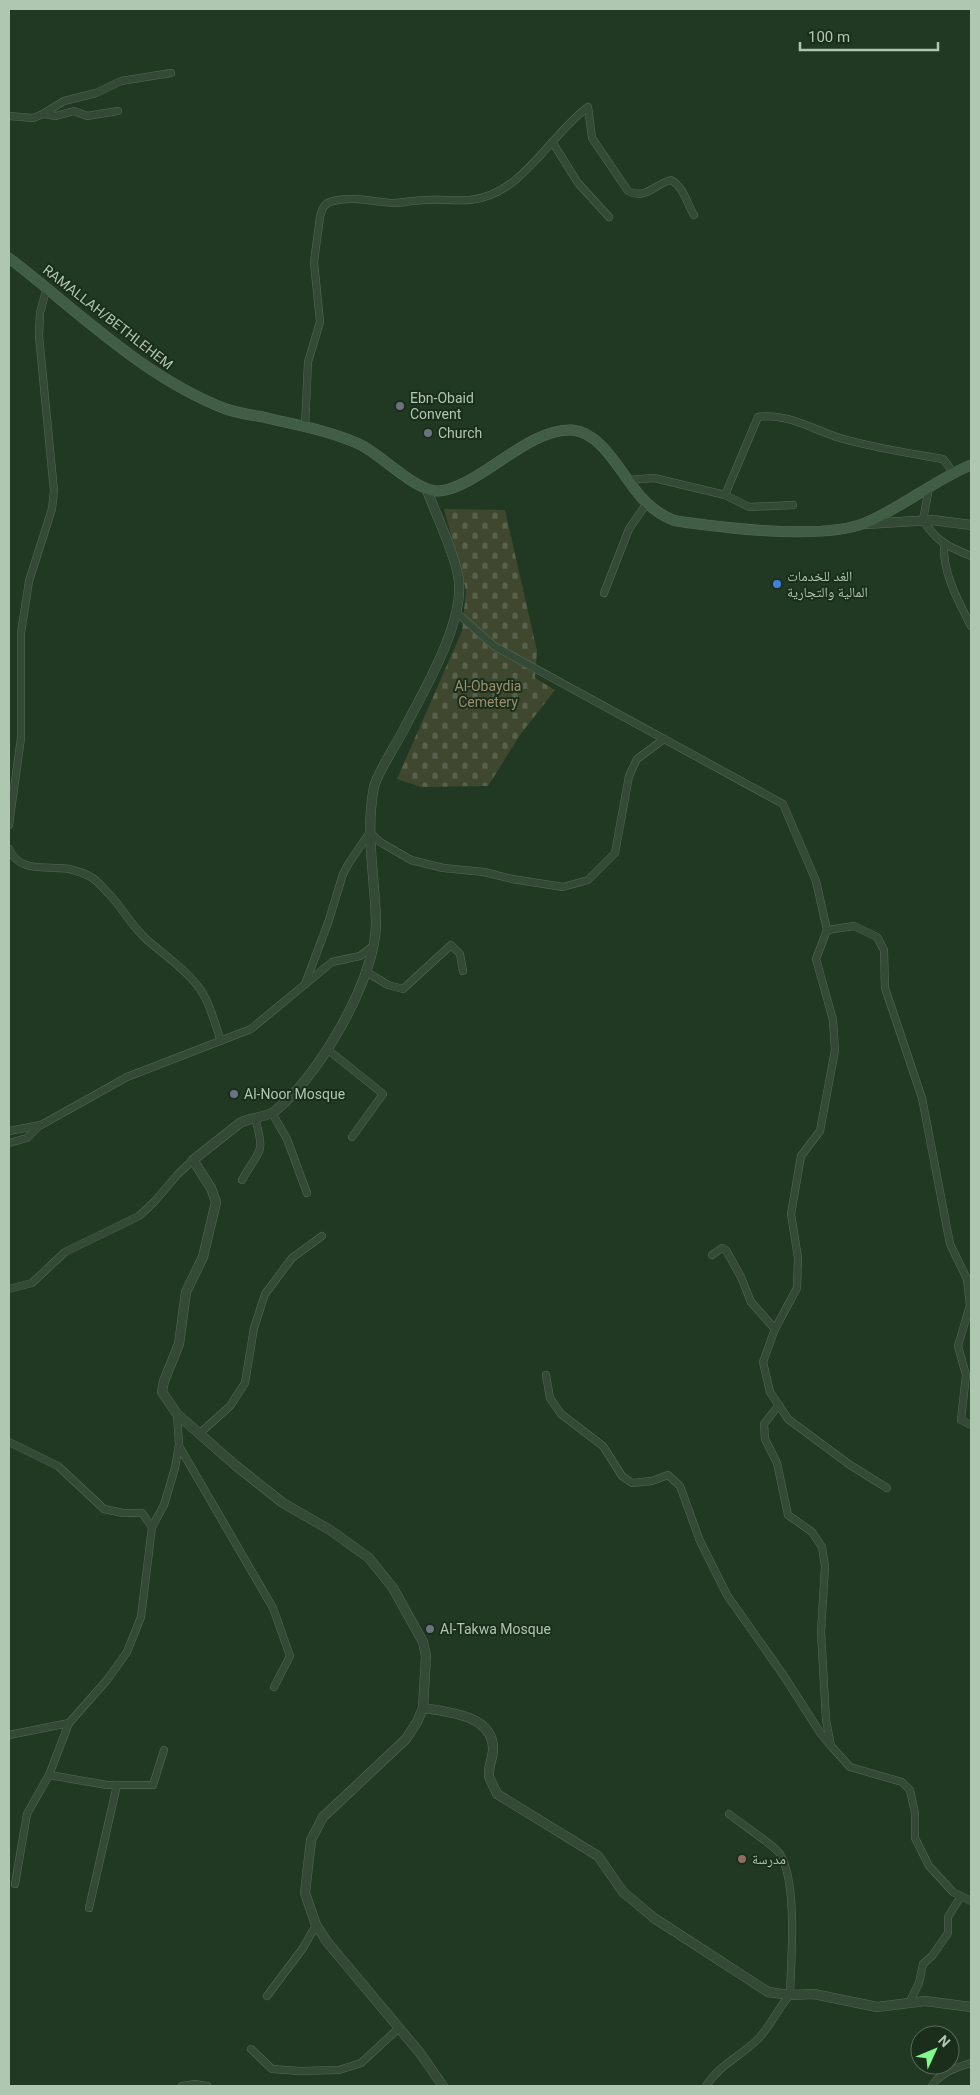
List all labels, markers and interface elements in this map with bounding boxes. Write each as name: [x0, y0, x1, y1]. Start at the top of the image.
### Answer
scale bar: [800, 20, 938, 52]
text: 100 m: [808, 28, 850, 46]
street label: RAMALLAH/BETHLEHEM: [40, 261, 176, 373]
place label: Ebn-Obaid Convent: [410, 390, 474, 422]
marker: Ebn-Obaid Convent: [394, 400, 406, 412]
place label: Church: [438, 425, 482, 441]
marker: Church: [422, 427, 434, 439]
place label: الغد للخدمات المالية والتجارية: [787, 568, 868, 601]
marker: الغد للخدمات المالية والتجارية: [771, 578, 783, 590]
park label: Al-Obaydia Cemetery: [455, 678, 521, 710]
place label: Al-Noor Mosque: [244, 1086, 345, 1102]
marker: Al-Noor Mosque: [228, 1088, 240, 1100]
place label: Al-Takwa Mosque: [440, 1621, 551, 1637]
marker: Al-Takwa Mosque: [424, 1623, 436, 1635]
place label: مدرسة: [752, 1851, 786, 1868]
marker: مدرسة: [736, 1853, 748, 1865]
north arrow: [910, 2025, 960, 2075]
text: N: [935, 2032, 954, 2050]

